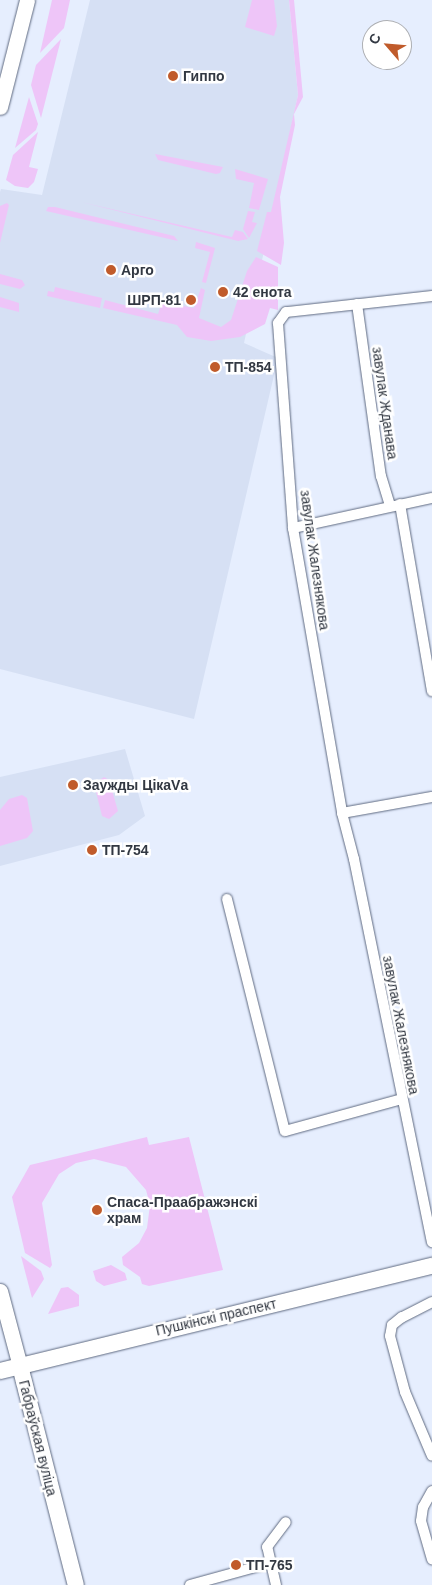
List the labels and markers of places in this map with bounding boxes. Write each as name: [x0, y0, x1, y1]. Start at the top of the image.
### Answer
place label: Гиппо: [183, 68, 225, 84]
marker: Гиппо: [167, 70, 179, 82]
place label: Арго: [121, 262, 154, 278]
marker: Арго: [105, 264, 117, 276]
place label: 42 енота: [233, 284, 292, 300]
marker: 42 енота: [217, 286, 229, 298]
place label: ШРП-81: [127, 292, 181, 308]
marker: ШРП-81: [185, 294, 197, 306]
place label: ТП-854: [225, 359, 272, 375]
marker: ТП-854: [209, 361, 221, 373]
place label: Заужды ЦікаVа: [83, 777, 188, 793]
marker: Заужды ЦікаVа: [67, 779, 79, 791]
place label: ТП-754: [102, 842, 149, 858]
marker: ТП-754: [86, 844, 98, 856]
place label: Спаса-Праабражэнскі храм: [107, 1194, 258, 1226]
marker: Спаса-Праабражэнскі храм: [91, 1204, 103, 1216]
place label: ТП-765: [246, 1557, 293, 1573]
marker: ТП-765: [230, 1559, 242, 1571]

